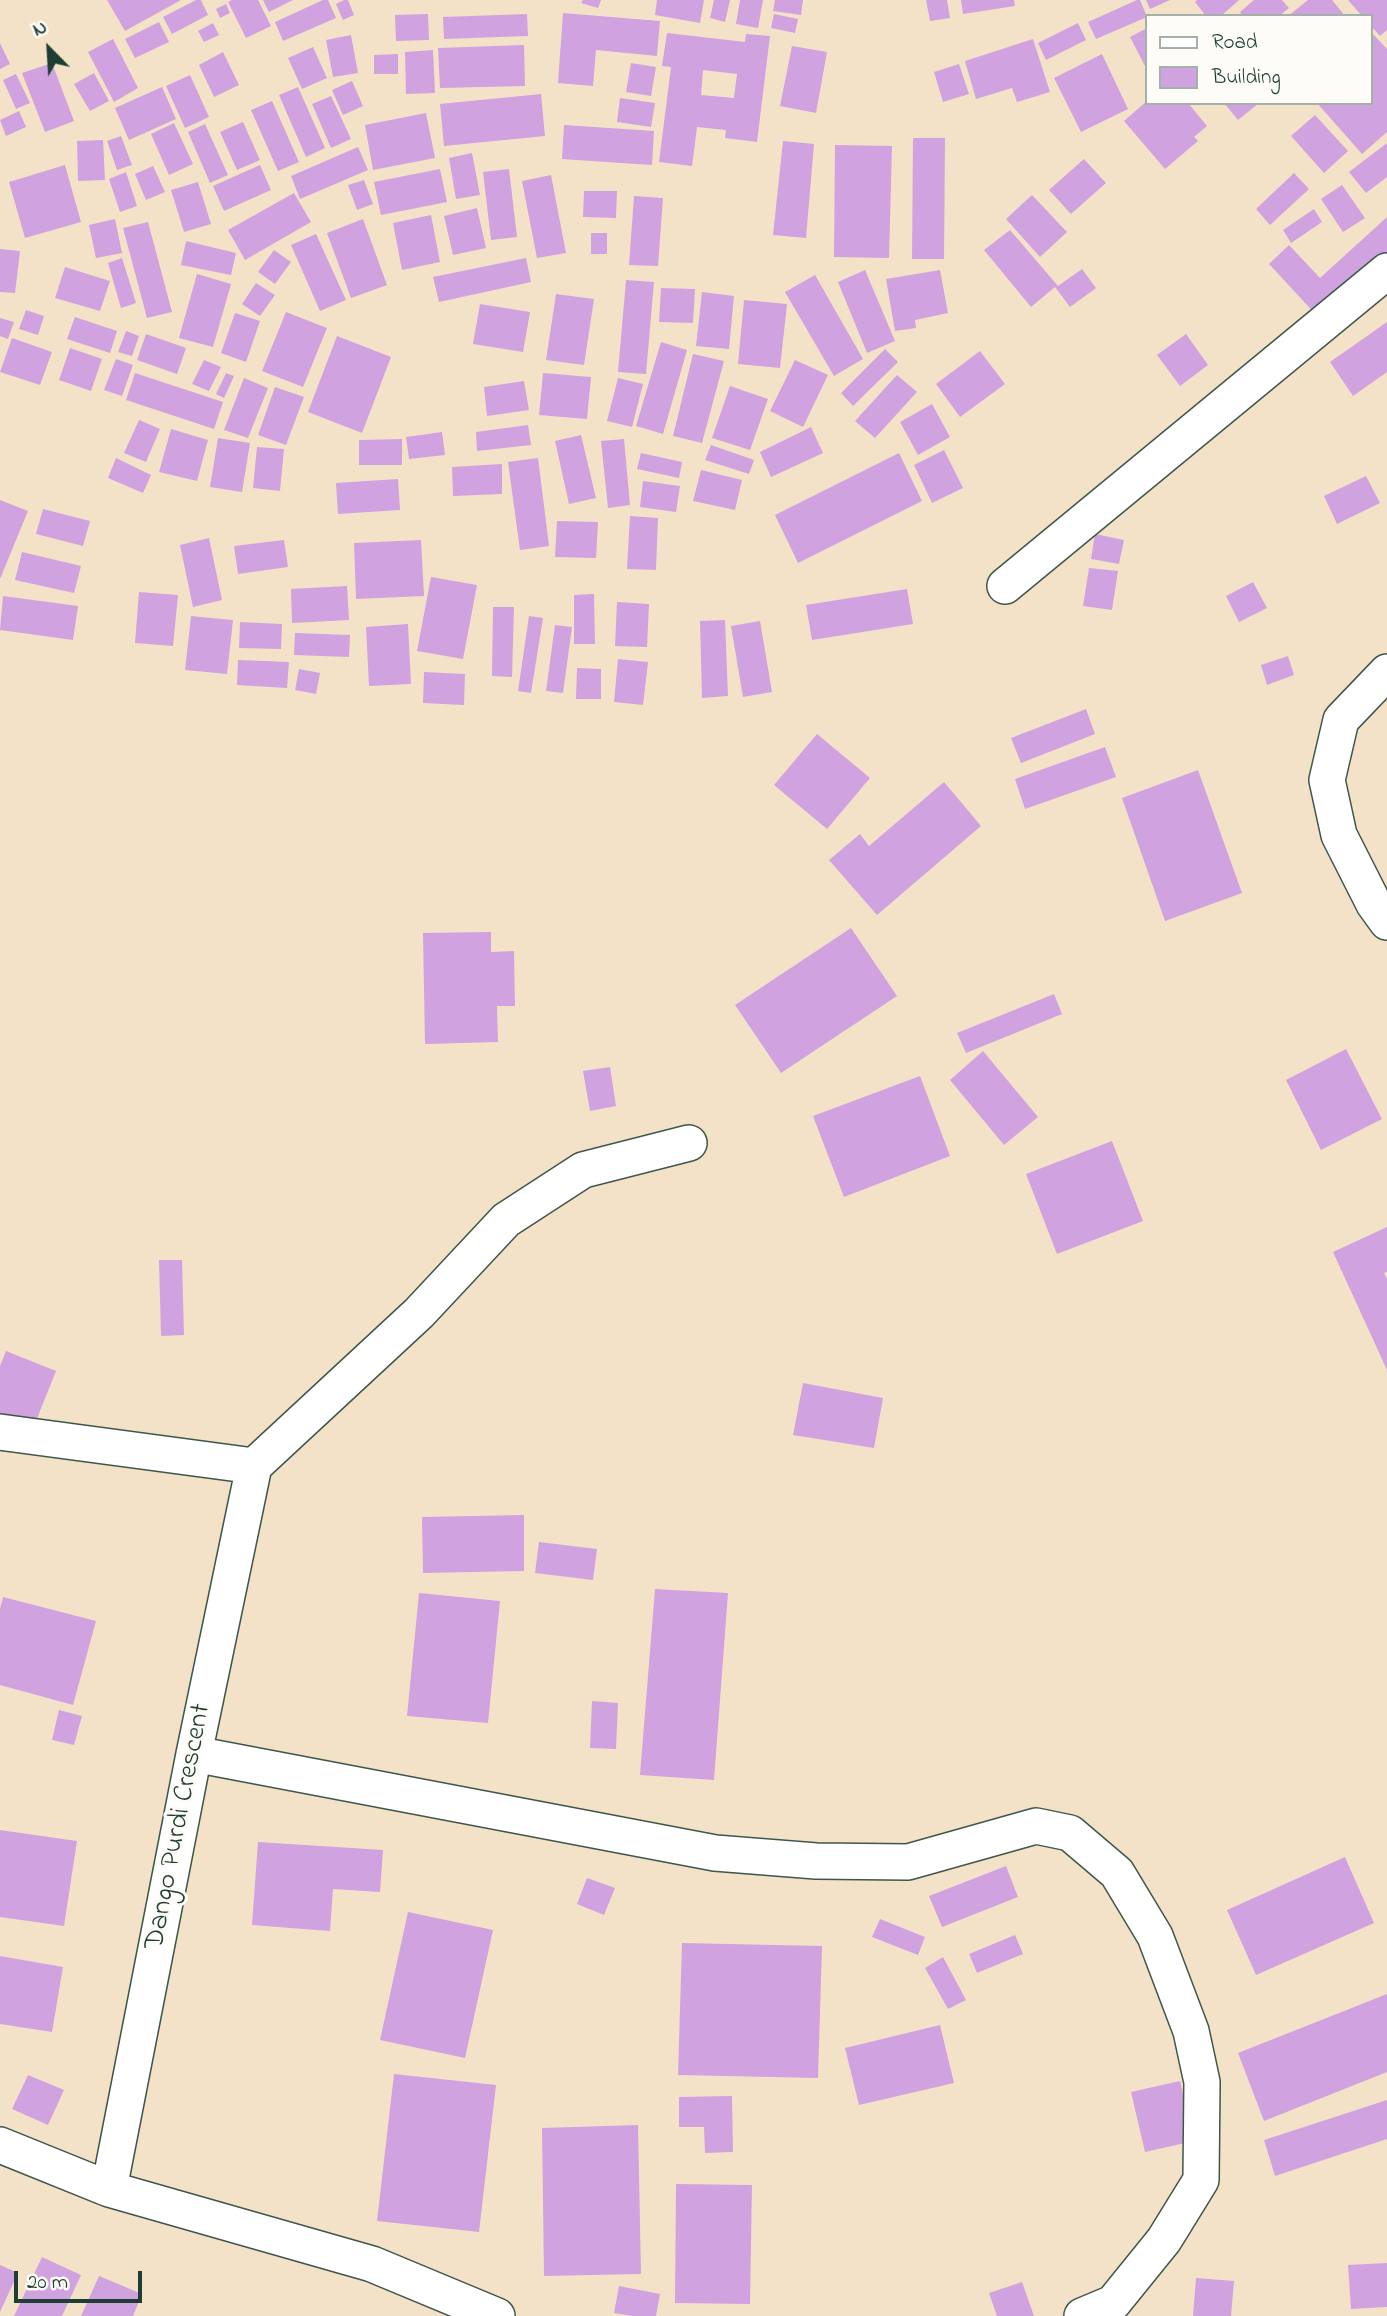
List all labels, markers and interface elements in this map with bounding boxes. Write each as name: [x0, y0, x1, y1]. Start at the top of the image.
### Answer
north arrow: [14, 14, 84, 84]
text: N: [29, 14, 52, 44]
legend: [1146, 14, 1373, 105]
text: Road: [1212, 28, 1258, 58]
text: Building: [1212, 63, 1281, 93]
street label: Dango Purdi Crescent: [140, 1701, 220, 1953]
scale bar: [18, 2256, 145, 2300]
text: 20 m: [27, 2268, 68, 2298]

